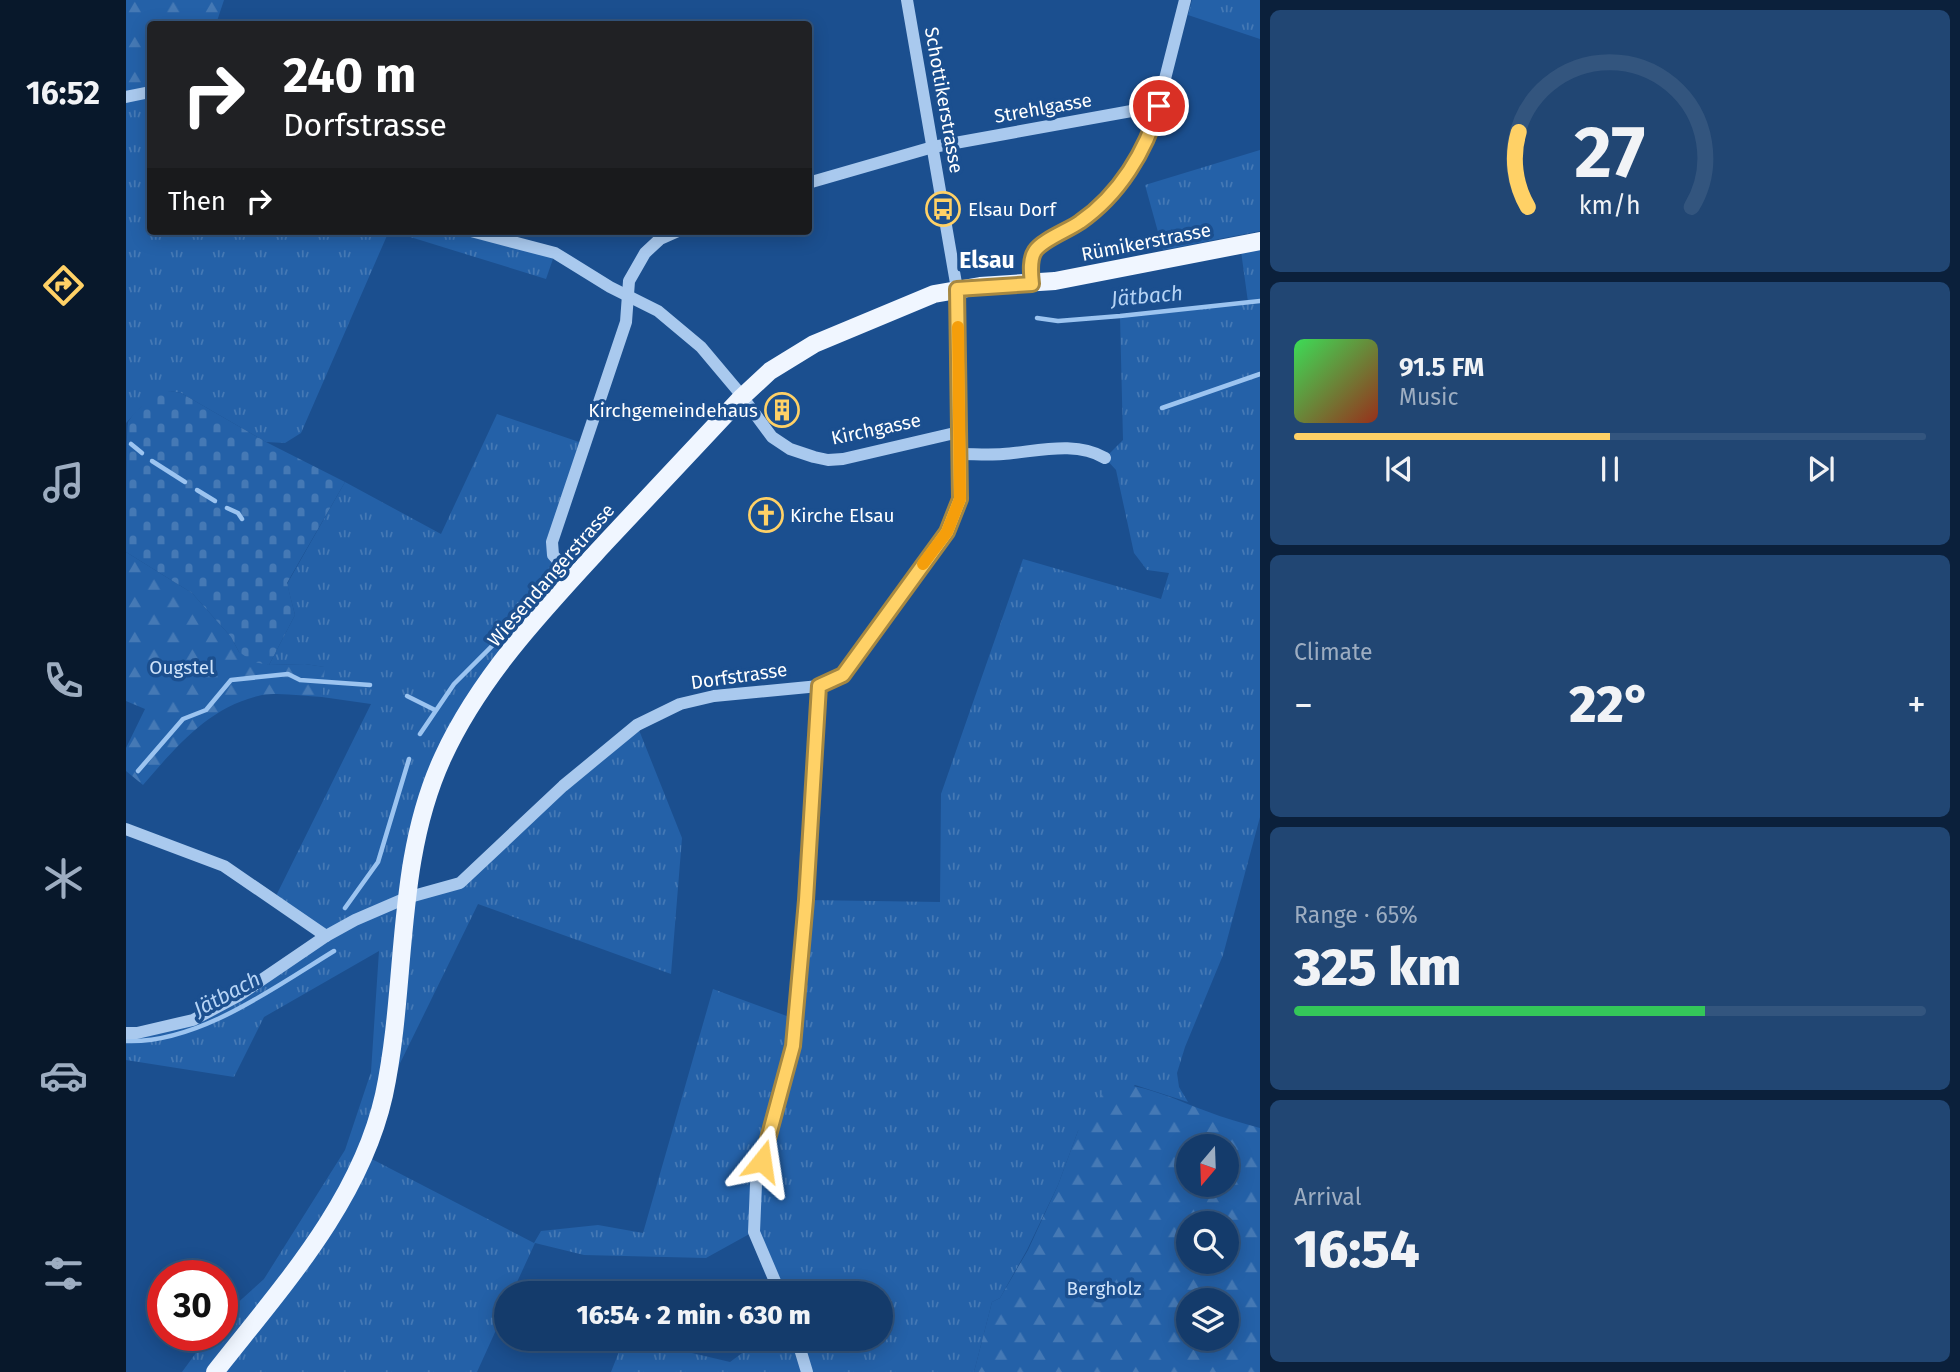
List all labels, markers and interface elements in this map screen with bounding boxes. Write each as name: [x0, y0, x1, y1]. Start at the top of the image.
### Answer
street label: Schottikerstrasse: [920, 25, 968, 175]
text: 240 m: [283, 46, 416, 105]
icon: right: [168, 49, 259, 140]
text: 16:52: [26, 74, 100, 112]
pin: [1129, 76, 1189, 136]
icon: arrive: [1140, 87, 1178, 125]
street label: Strehlgasse: [992, 88, 1094, 128]
text: Dorfstrasse: [283, 106, 447, 144]
text: 27: [1575, 110, 1645, 197]
icon: right: [240, 182, 278, 220]
text: Then: [168, 186, 226, 217]
bus stop icon: Elsau Dorf: [924, 190, 962, 228]
text: km/h: [1579, 191, 1641, 221]
place label: Elsau Dorf: [968, 198, 1057, 221]
street label: Rümikerstrasse: [1079, 218, 1213, 266]
district label: Elsau: [959, 246, 1015, 274]
icon: directions: [39, 261, 88, 310]
water label: Jätbach: [1109, 280, 1184, 312]
text: 91.5 FM: [1399, 352, 1484, 383]
text: Music: [1399, 383, 1459, 411]
building icon: Kirchgemeindehaus: [763, 391, 801, 429]
place label: Kirchgemeindehaus: [588, 399, 758, 422]
street label: Kirchgasse: [829, 408, 923, 450]
icon: previous: [1380, 450, 1418, 488]
icon: pause: [1591, 450, 1629, 488]
icon: next: [1802, 450, 1840, 488]
icon: music: [39, 458, 88, 507]
church icon: Kirche Elsau: [747, 496, 785, 534]
street label: Wiesendangerstrasse: [483, 499, 619, 651]
place label: Kirche Elsau: [790, 504, 895, 527]
text: Climate: [1294, 638, 1373, 666]
icon: phone: [39, 656, 88, 705]
park label: Ougstel: [149, 656, 215, 679]
street label: Dorfstrasse: [689, 658, 789, 694]
text: 22°: [1569, 673, 1651, 736]
text: −: [1294, 682, 1313, 728]
text: +: [1907, 682, 1926, 728]
icon: climate: [39, 854, 88, 903]
text: Range · 65%: [1294, 901, 1418, 929]
text: 325 km: [1294, 936, 1461, 999]
water label: Jätbach: [188, 966, 265, 1023]
icon: car: [39, 1051, 88, 1100]
position arrow: [725, 1124, 799, 1198]
north arrow: [1176, 1134, 1239, 1197]
map controls: [1176, 1134, 1239, 1351]
text: Arrival: [1294, 1183, 1361, 1211]
button: search: [1176, 1211, 1239, 1274]
text: 16:54: [1294, 1218, 1420, 1281]
icon: filters: [39, 1249, 88, 1298]
speed limit sign: 30: [147, 1260, 238, 1351]
park label: Bergholz: [1066, 1277, 1142, 1300]
button: layers: [1176, 1288, 1239, 1351]
text: 16:54 · 2 min · 630 m: [576, 1300, 811, 1331]

